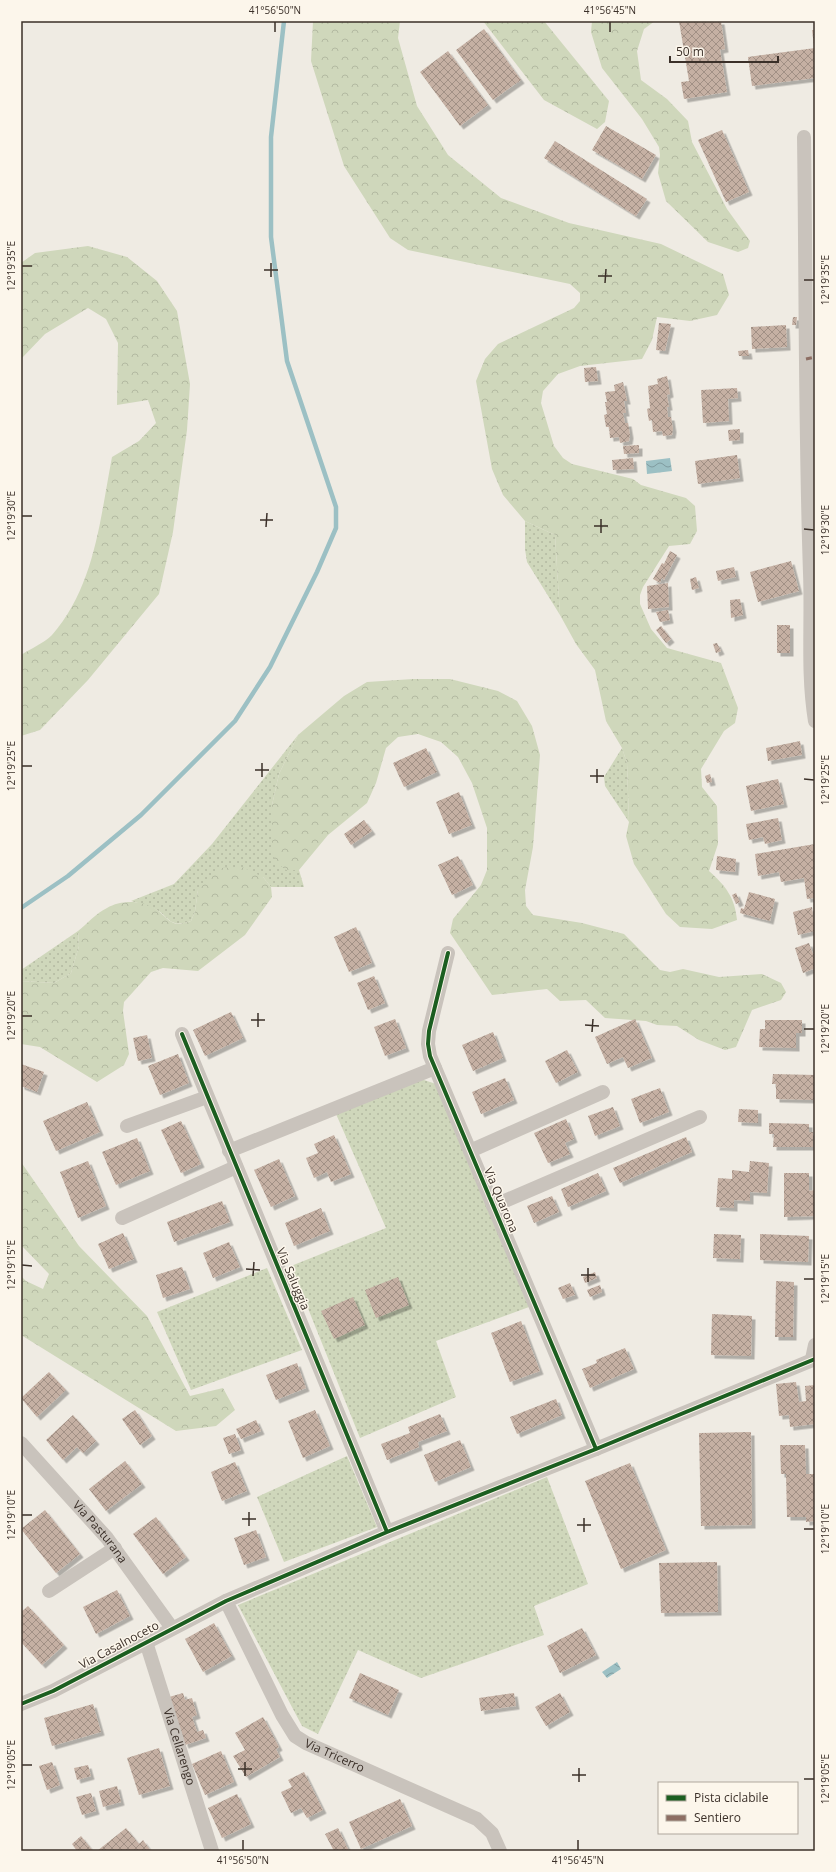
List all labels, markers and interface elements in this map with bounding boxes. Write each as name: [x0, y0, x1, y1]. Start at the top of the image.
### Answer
text: 41°56'50"N: [249, 3, 301, 17]
text: 41°56'45"N: [584, 3, 636, 17]
scale bar: [670, 38, 778, 64]
text: 50 m: [676, 43, 704, 60]
text: 12°19'35"E: [4, 241, 18, 291]
text: 12°19'35"E: [818, 255, 832, 305]
text: 12°19'30"E: [4, 491, 18, 541]
text: 12°19'30"E: [818, 505, 832, 555]
text: 12°19'25"E: [4, 741, 18, 791]
text: 12°19'25"E: [818, 755, 832, 805]
text: 12°19'20"E: [4, 991, 18, 1041]
text: 12°19'20"E: [818, 1004, 832, 1054]
street label: Via Quarona: [480, 1165, 523, 1235]
text: 12°19'15"E: [4, 1240, 18, 1290]
street label: Via Saluggia: [273, 1245, 314, 1313]
text: 12°19'15"E: [818, 1254, 832, 1304]
text: 12°19'10"E: [4, 1490, 18, 1540]
street label: Via Pasturana: [69, 1497, 131, 1566]
text: 12°19'10"E: [818, 1504, 832, 1554]
street label: Via Casalnoceto: [76, 1616, 162, 1673]
street label: Via Cellarengo: [159, 1706, 200, 1787]
street label: Via Tricerro: [302, 1734, 367, 1776]
text: 12°19'05"E: [4, 1740, 18, 1790]
text: 12°19'05"E: [818, 1754, 832, 1804]
legend: [658, 1782, 798, 1834]
text: Pista ciclabile: [694, 1789, 769, 1806]
text: Sentiero: [694, 1809, 741, 1826]
text: 41°56'50"N: [217, 1853, 269, 1867]
text: 41°56'45"N: [552, 1853, 604, 1867]

